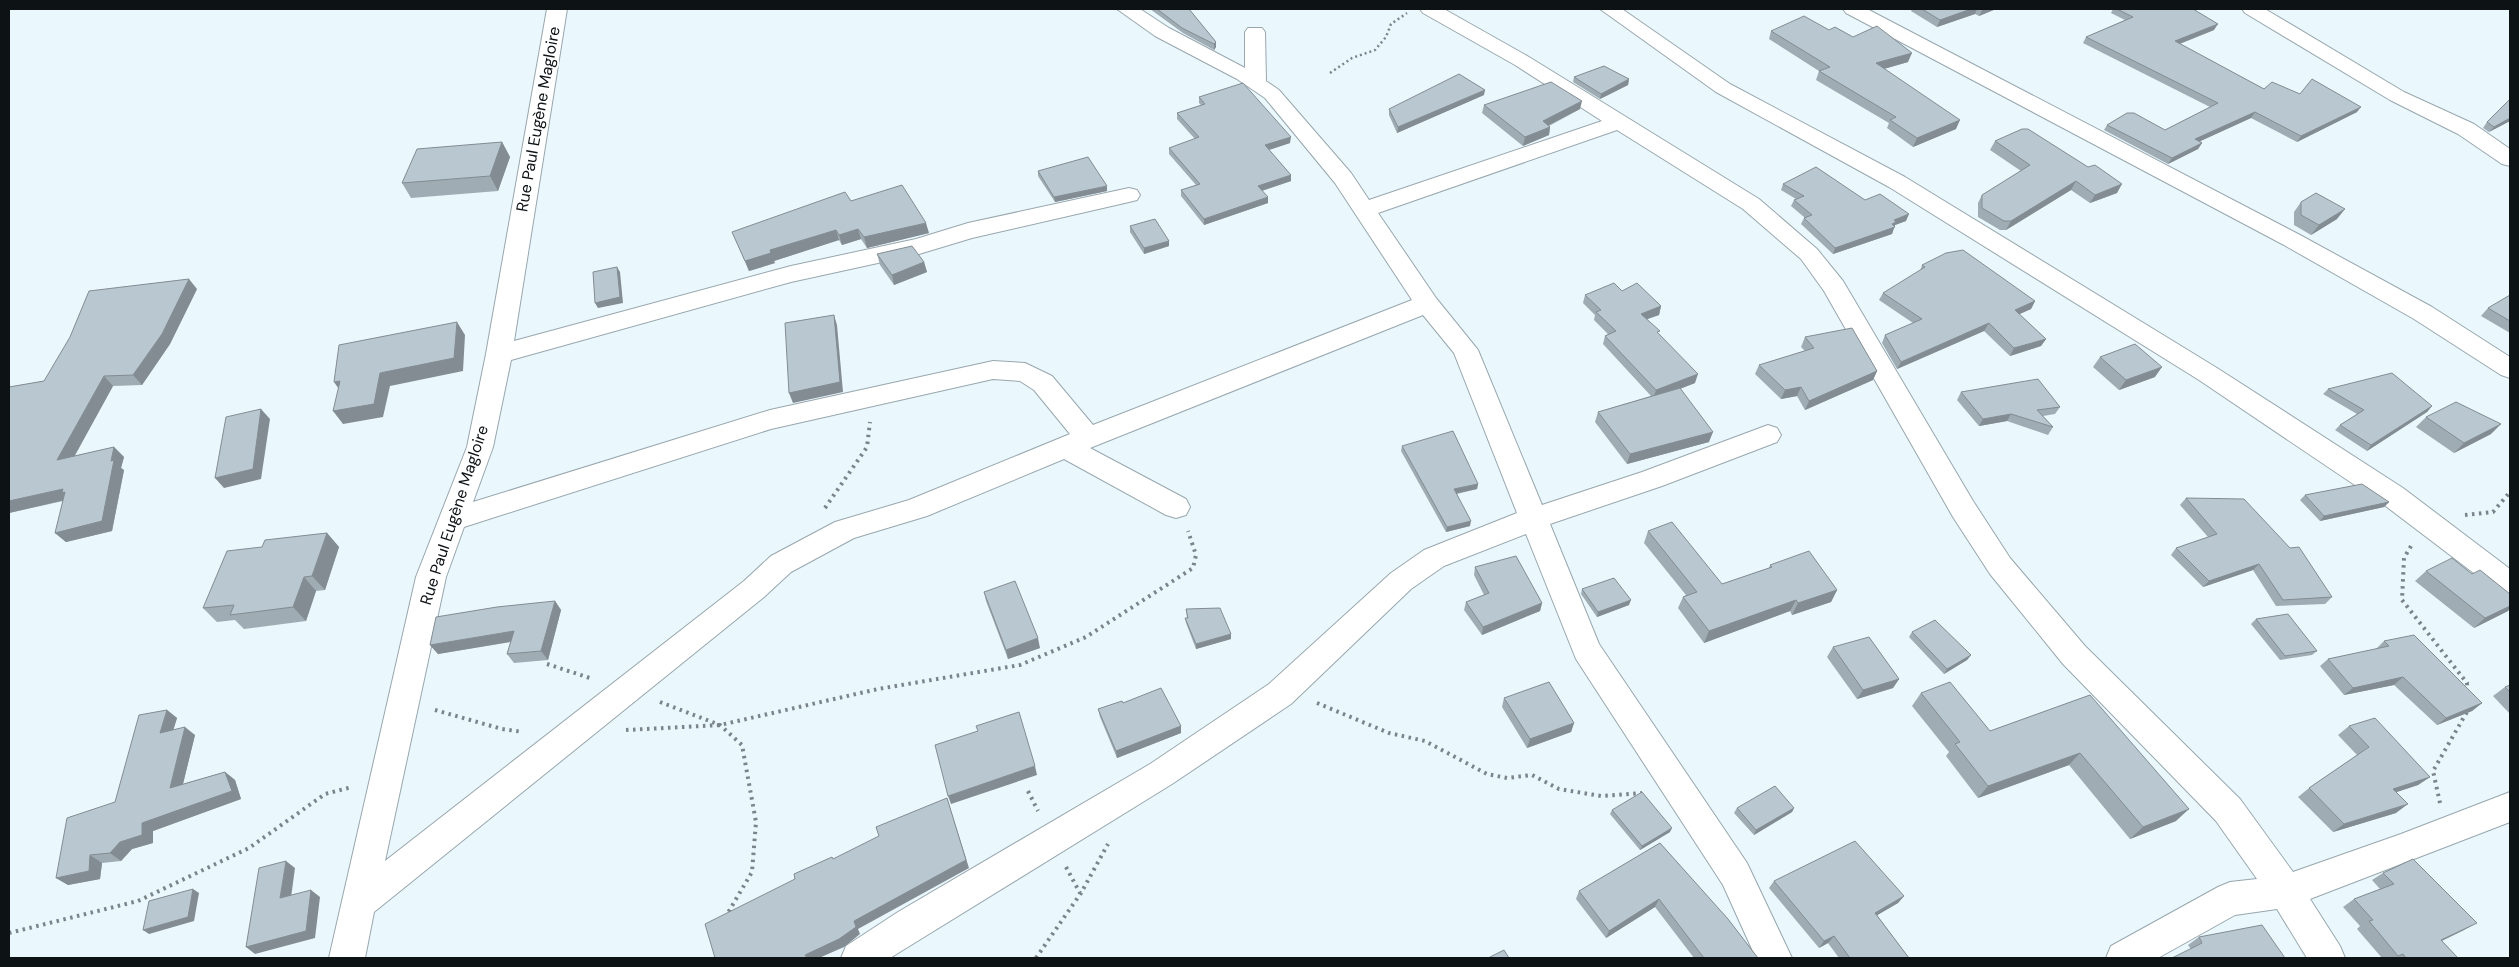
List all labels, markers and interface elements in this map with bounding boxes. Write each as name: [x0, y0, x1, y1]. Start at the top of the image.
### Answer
street label: Rue Paul Eugène Magloire: [511, 25, 565, 213]
street label: Rue Paul Eugène Magloire: [415, 422, 493, 608]

